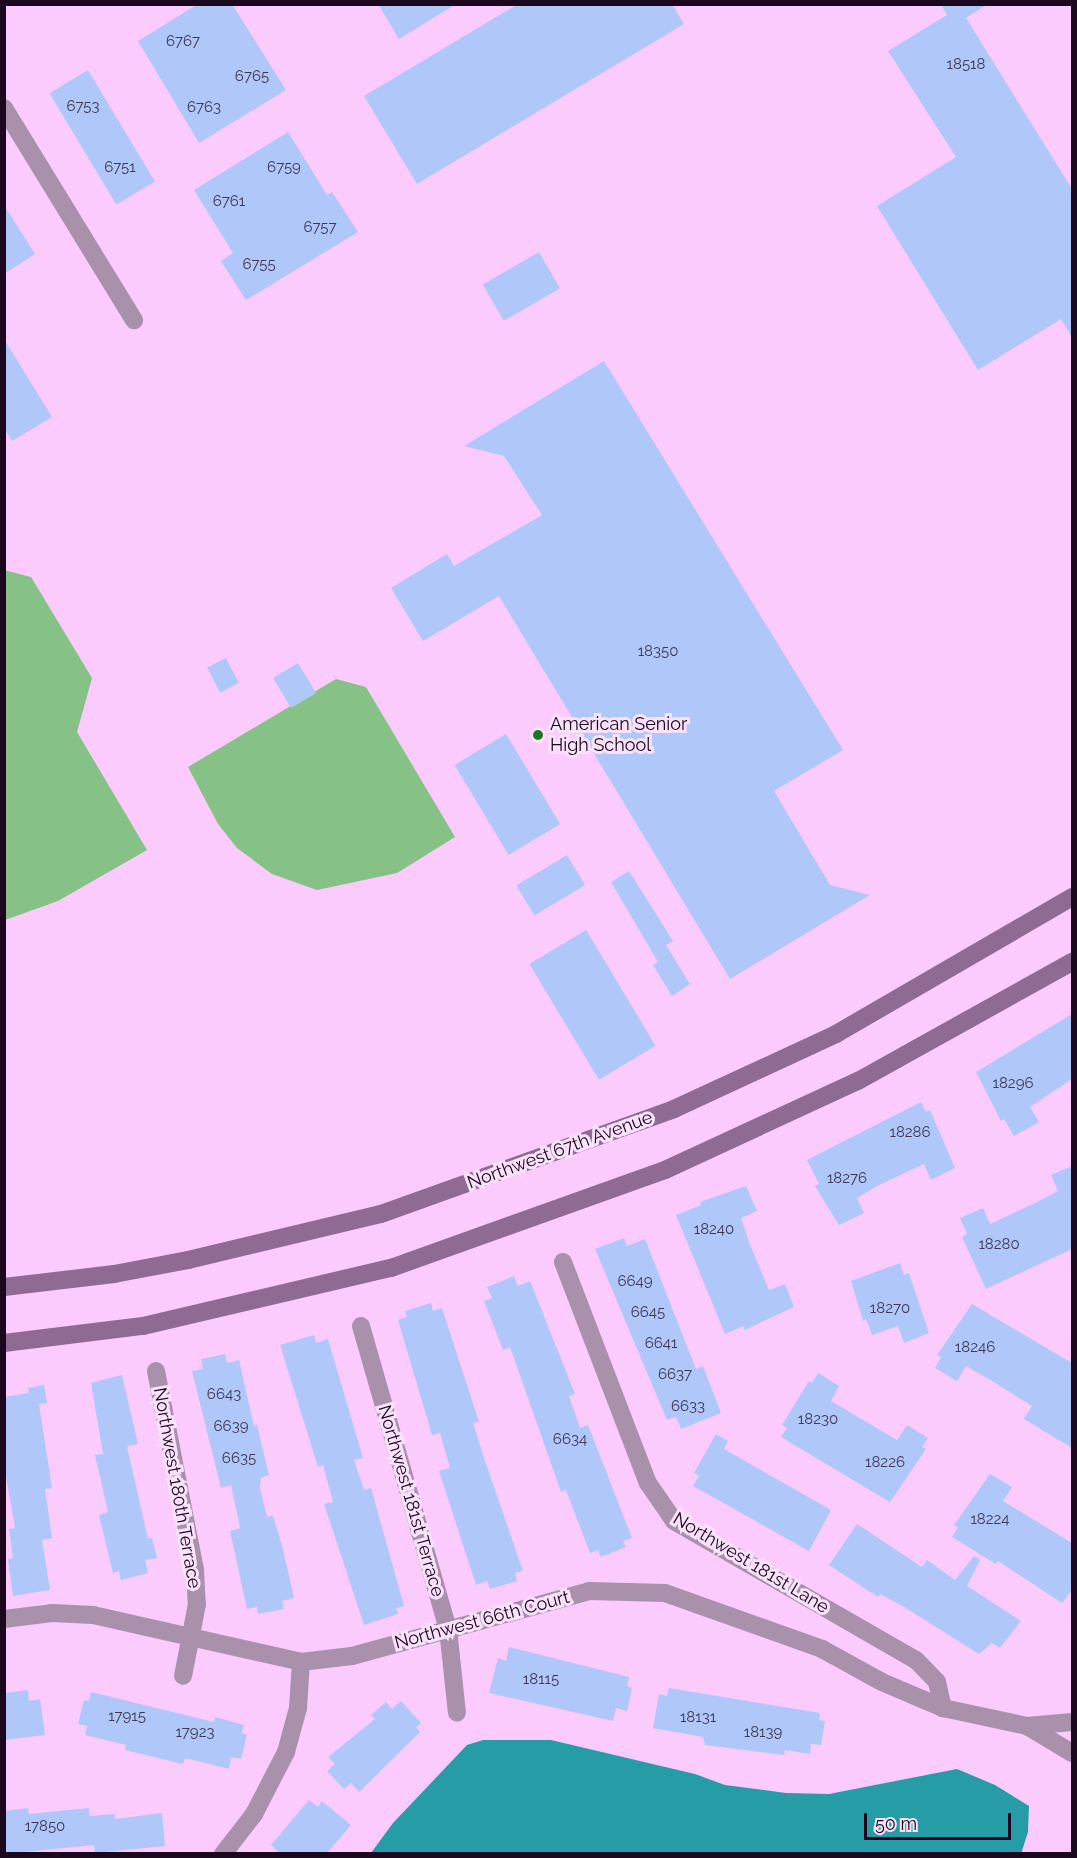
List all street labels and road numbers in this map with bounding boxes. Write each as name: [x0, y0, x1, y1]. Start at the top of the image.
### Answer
street label: Northwest 67th Avenue: [464, 1106, 656, 1194]
street label: Northwest 180th Terrace: [149, 1386, 205, 1590]
street label: Northwest 181st Terrace: [373, 1402, 449, 1600]
street label: Northwest 181st Lane: [669, 1508, 833, 1618]
street label: Northwest 66th Court: [392, 1586, 572, 1654]

